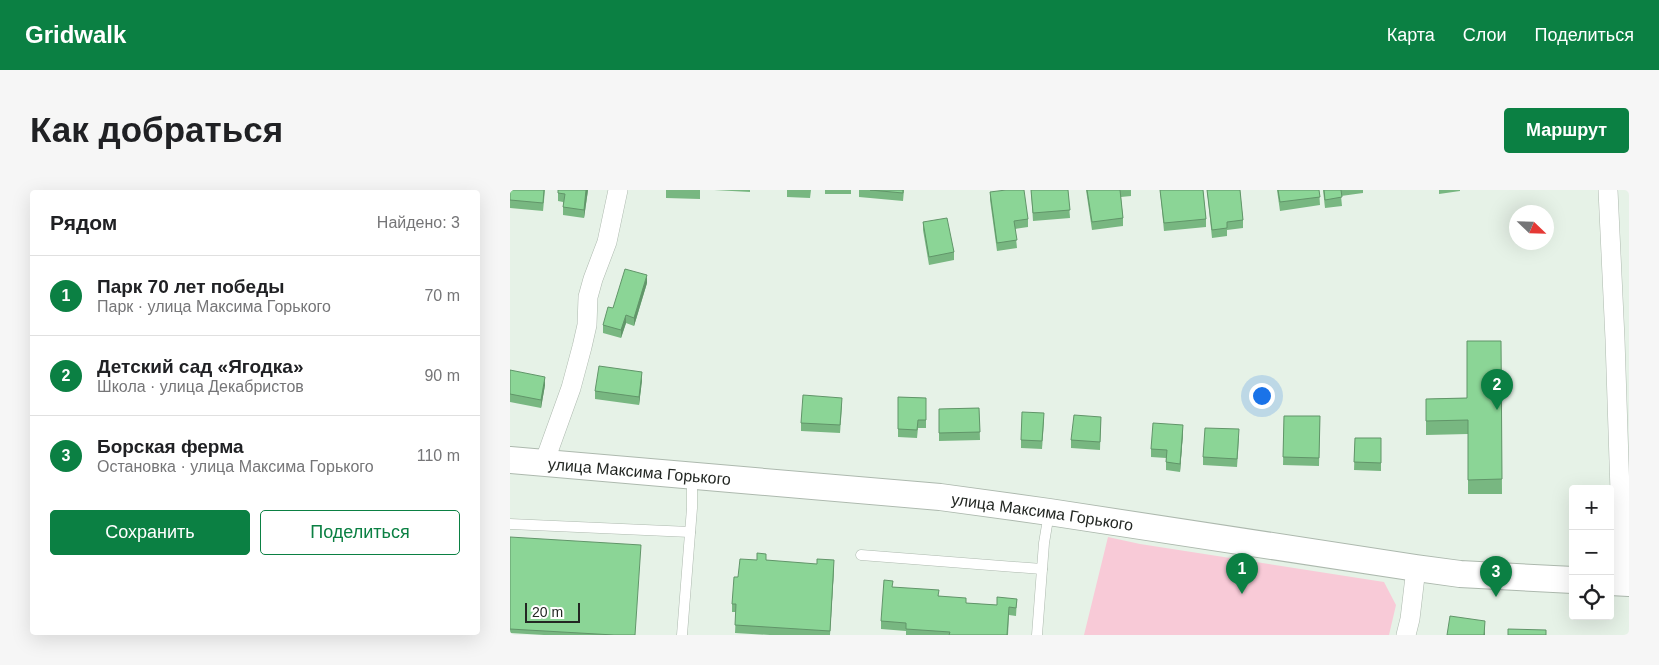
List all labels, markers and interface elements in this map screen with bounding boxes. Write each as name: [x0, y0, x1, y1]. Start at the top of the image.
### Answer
text: Gridwalk: [25, 21, 126, 48]
text: Карта: [1387, 25, 1435, 45]
text: Слои: [1463, 25, 1507, 45]
text: Поделиться: [1535, 25, 1634, 45]
button: Маршрут: [1504, 108, 1629, 153]
text: Как добраться: [30, 110, 283, 149]
north arrow: [1509, 205, 1554, 250]
text: Рядом: [50, 211, 117, 234]
text: Найдено: 3: [377, 214, 460, 231]
text: Парк 70 лет победы: [97, 276, 284, 297]
text: 1: [62, 287, 70, 304]
text: 70 m: [424, 287, 460, 304]
text: Парк · улица Максима Горького: [97, 298, 331, 315]
text: Детский сад «Ягодка»: [97, 356, 304, 377]
text: 2: [62, 367, 70, 384]
text: 90 m: [424, 367, 460, 384]
pin: 2: [1481, 369, 1513, 410]
text: Школа · улица Декабристов: [97, 378, 304, 395]
your location: [1249, 383, 1275, 409]
text: Борская ферма: [97, 436, 244, 457]
text: 3: [62, 447, 70, 464]
text: 110 m: [417, 447, 460, 464]
street label: улица Максима Горького: [547, 455, 732, 488]
text: Остановка · улица Максима Горького: [97, 458, 374, 475]
map controls: [1569, 485, 1614, 620]
button: +: [1569, 485, 1614, 530]
street label: улица Максима Горького: [950, 491, 1135, 534]
button: Сохранить: [50, 510, 250, 555]
button: Поделиться: [260, 510, 460, 555]
button: −: [1569, 530, 1614, 575]
pin: 1: [1226, 553, 1258, 594]
pin: 3: [1480, 556, 1512, 597]
button: locate: [1569, 575, 1614, 620]
scale bar: [525, 600, 580, 623]
text: 20 m: [532, 604, 563, 620]

